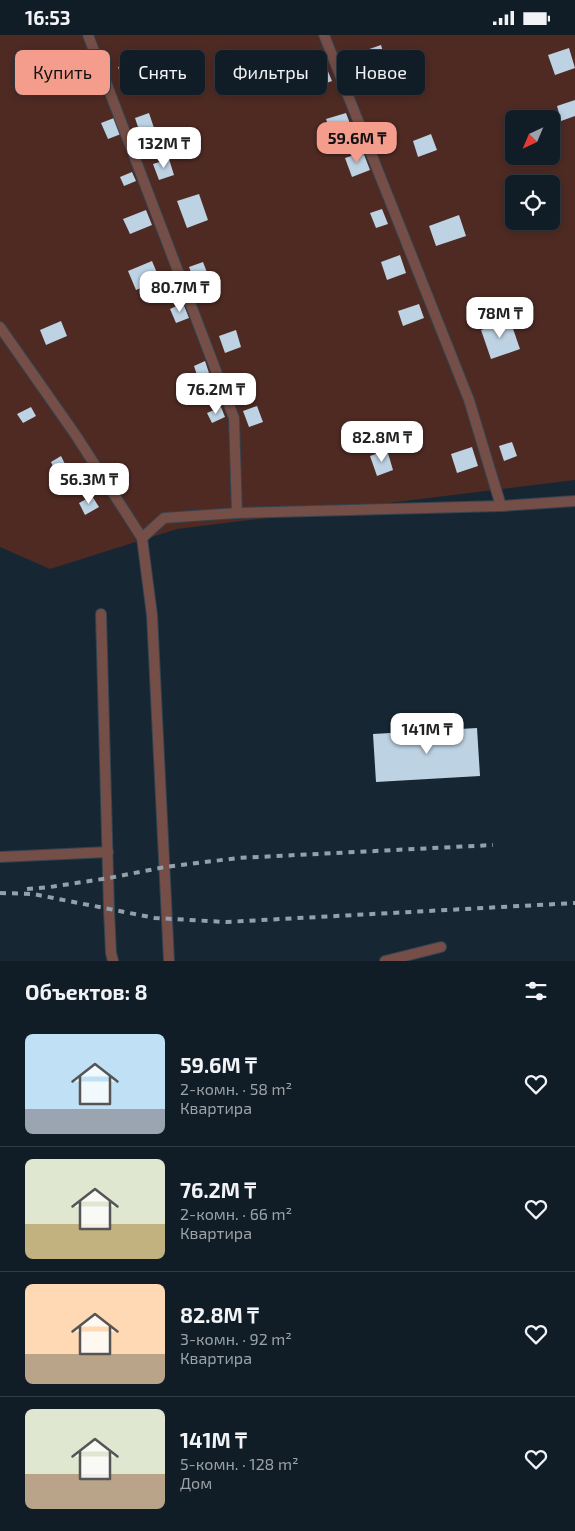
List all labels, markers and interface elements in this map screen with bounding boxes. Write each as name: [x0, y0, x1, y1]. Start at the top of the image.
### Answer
text: 16:53: [25, 6, 71, 29]
chip: Купить: [15, 50, 110, 95]
chip: Снять: [120, 50, 205, 95]
chip: Фильтры: [215, 50, 327, 95]
chip: Новое: [337, 50, 425, 95]
north arrow: [505, 110, 560, 165]
map controls: [505, 110, 560, 230]
pin: 59.6M ₸: [311, 121, 403, 164]
pin: 132M ₸: [123, 127, 205, 169]
text: 59.6M ₸: [328, 128, 386, 147]
text: 132M ₸: [138, 133, 190, 152]
button: locate: [505, 175, 560, 230]
pin: 80.7M ₸: [134, 271, 226, 313]
text: 80.7M ₸: [151, 277, 209, 296]
pin: 78M ₸: [465, 297, 535, 339]
text: 78M ₸: [477, 303, 523, 322]
pin: 76.2M ₸: [170, 373, 262, 415]
text: 76.2M ₸: [187, 379, 245, 398]
pin: 82.8M ₸: [336, 421, 428, 463]
text: 82.8M ₸: [352, 427, 412, 446]
pin: 56.3M ₸: [43, 463, 135, 505]
text: 56.3M ₸: [60, 469, 118, 488]
pin: 141M ₸: [386, 713, 468, 755]
text: 141M ₸: [402, 719, 452, 738]
icon: filters: [522, 977, 550, 1005]
text: Объектов: 8: [25, 979, 148, 1004]
text: 59.6M ₸: [180, 1052, 257, 1077]
icon: home: [65, 1054, 125, 1114]
icon: heart: [522, 1070, 550, 1098]
text: 2-комн. · 58 m²: [180, 1079, 292, 1098]
text: Квартира: [180, 1098, 252, 1117]
text: 76.2M ₸: [180, 1177, 256, 1202]
icon: home: [65, 1179, 125, 1239]
icon: heart: [522, 1195, 550, 1223]
text: 2-комн. · 66 m²: [180, 1204, 292, 1223]
text: Квартира: [180, 1223, 252, 1242]
text: 82.8M ₸: [180, 1302, 259, 1327]
icon: home: [65, 1304, 125, 1364]
icon: heart: [522, 1320, 550, 1348]
text: 3-комн. · 92 m²: [180, 1329, 292, 1348]
text: Квартира: [180, 1348, 252, 1367]
text: 141M ₸: [180, 1427, 247, 1452]
icon: home: [65, 1429, 125, 1489]
icon: heart: [522, 1445, 550, 1473]
text: 5-комн. · 128 m²: [180, 1454, 299, 1473]
text: Дом: [180, 1473, 212, 1492]

